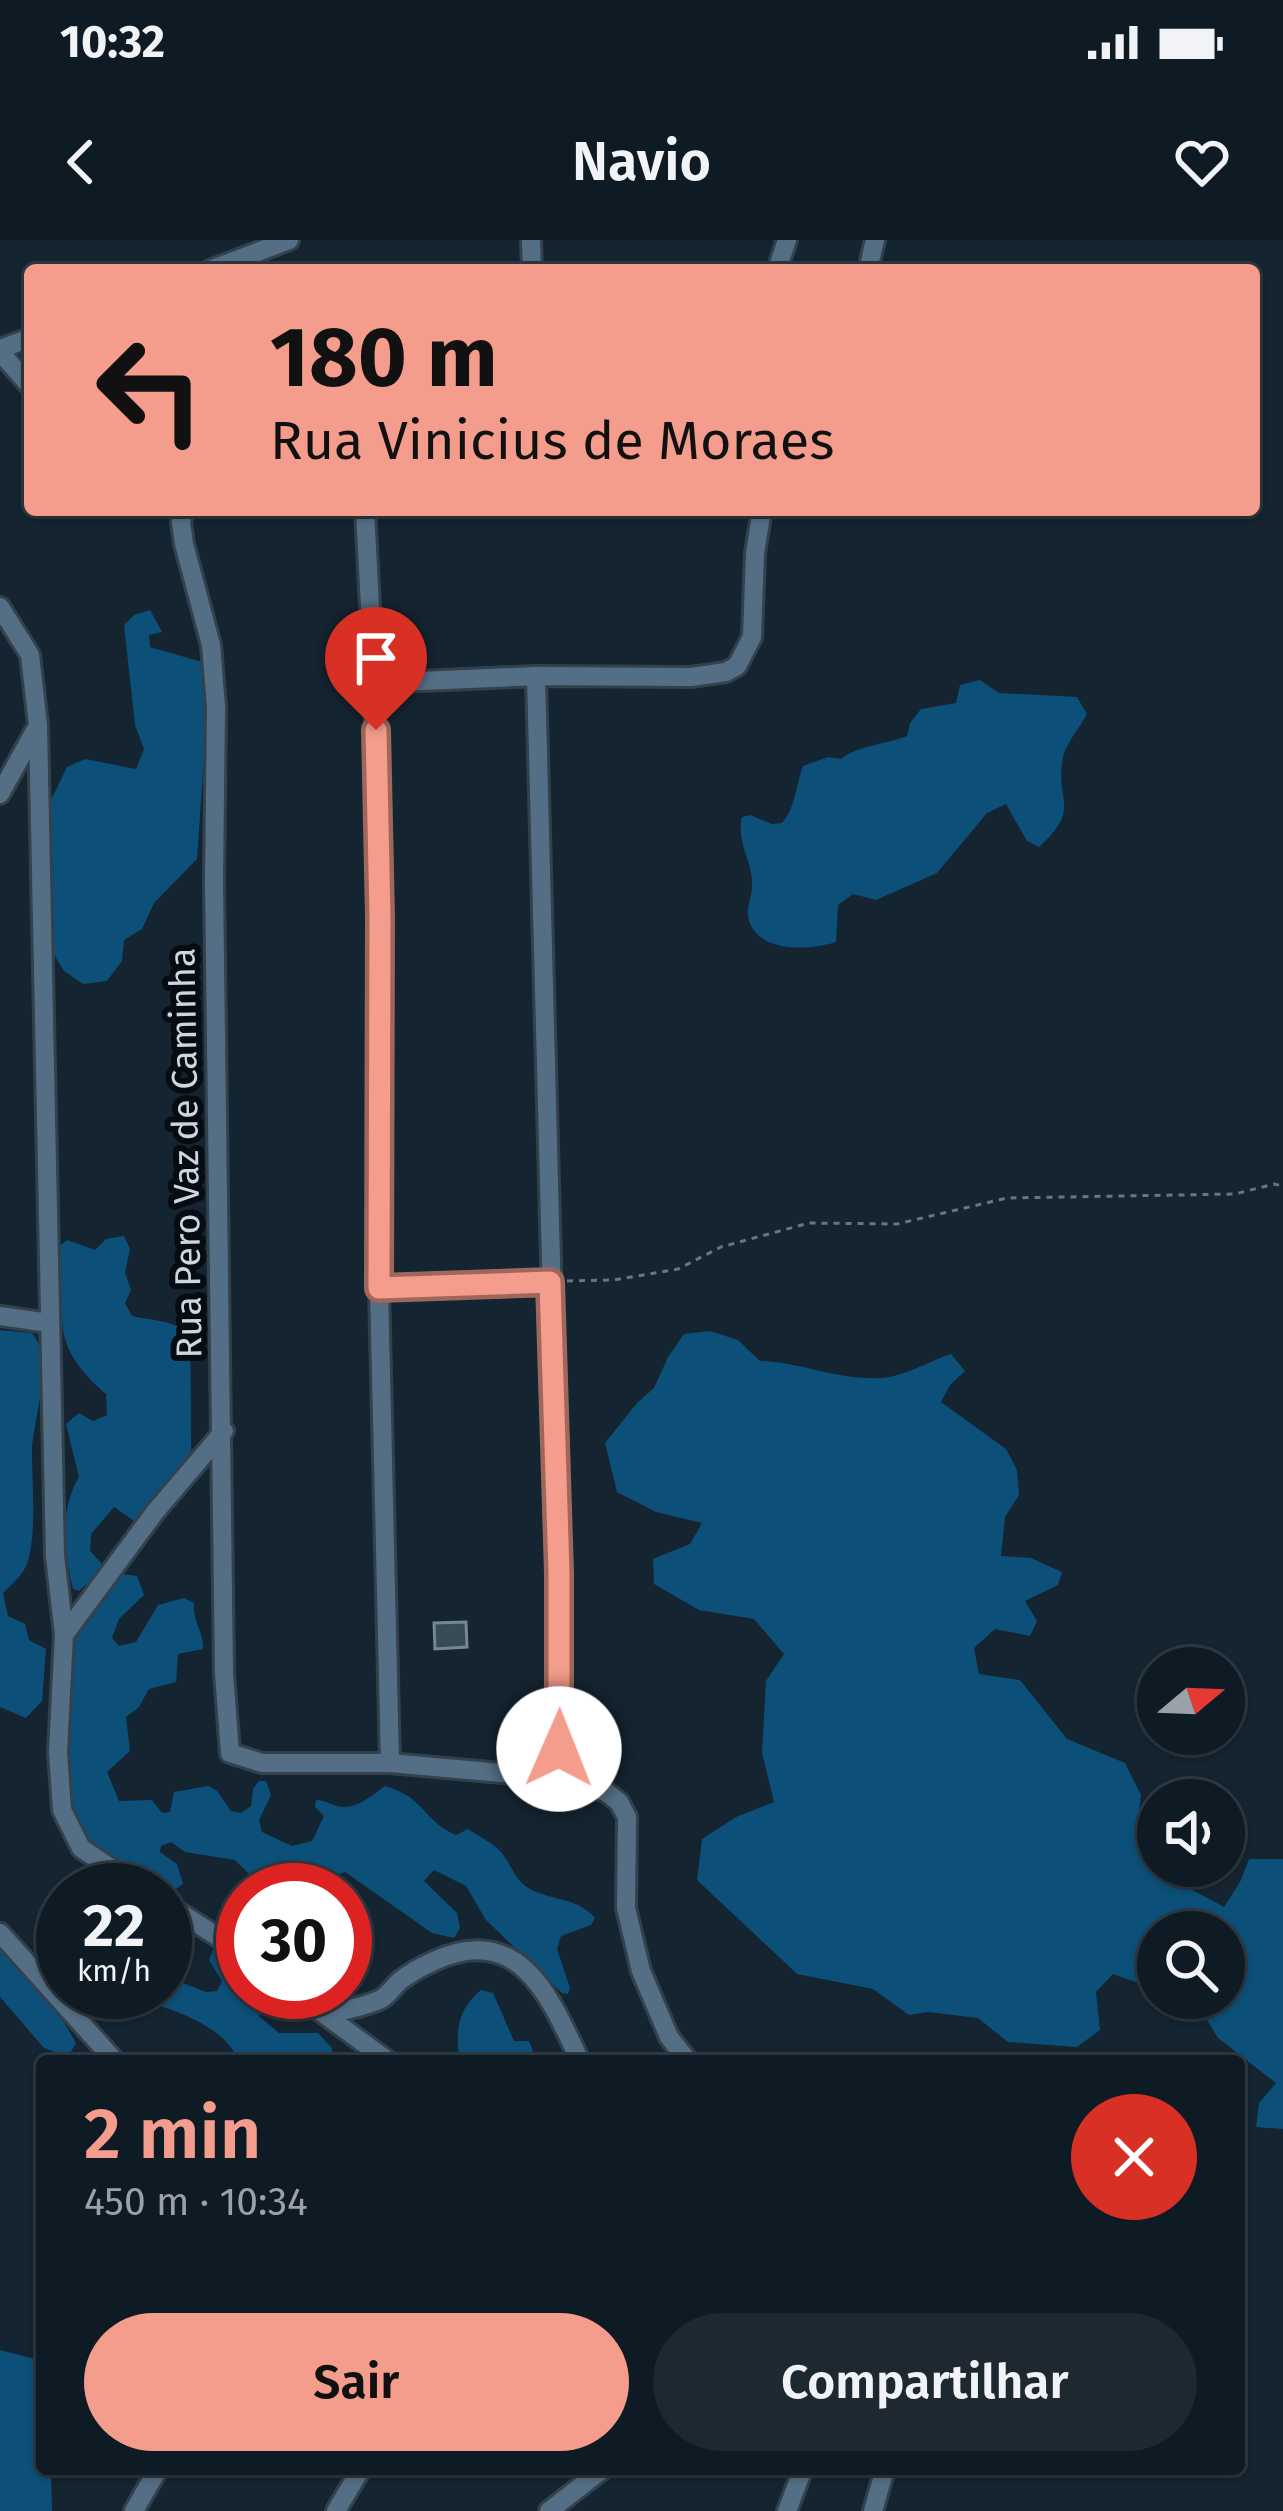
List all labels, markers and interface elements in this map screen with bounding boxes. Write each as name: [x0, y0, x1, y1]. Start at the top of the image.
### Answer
text: 10:32: [60, 15, 165, 69]
icon: back: [48, 129, 114, 195]
icon: heart: [1169, 129, 1235, 195]
text: Navio: [572, 130, 711, 194]
text: 180 m: [270, 307, 498, 408]
icon: left: [72, 312, 228, 468]
text: Rua Vinicius de Moraes: [270, 409, 834, 473]
pin: [325, 607, 427, 730]
icon: arrive: [343, 625, 409, 691]
street label: Rua Pero Vaz de Caminha: [160, 947, 212, 1359]
north arrow: [1137, 1647, 1245, 1755]
map controls: [1137, 1647, 1245, 2019]
position arrow: [496, 1686, 622, 1812]
button: sound: [1137, 1779, 1245, 1887]
speed limit sign: 30: [216, 1863, 372, 2019]
text: 22: [83, 1890, 145, 1962]
button: search: [1137, 1911, 1245, 2019]
text: km/h: [77, 1953, 151, 1989]
text: 2 min: [84, 2091, 261, 2177]
button: close: [1071, 2094, 1197, 2220]
text: 450 m · 10:34: [84, 2179, 308, 2225]
button: Sair: [84, 2313, 629, 2451]
button: Compartilhar: [653, 2313, 1197, 2451]

